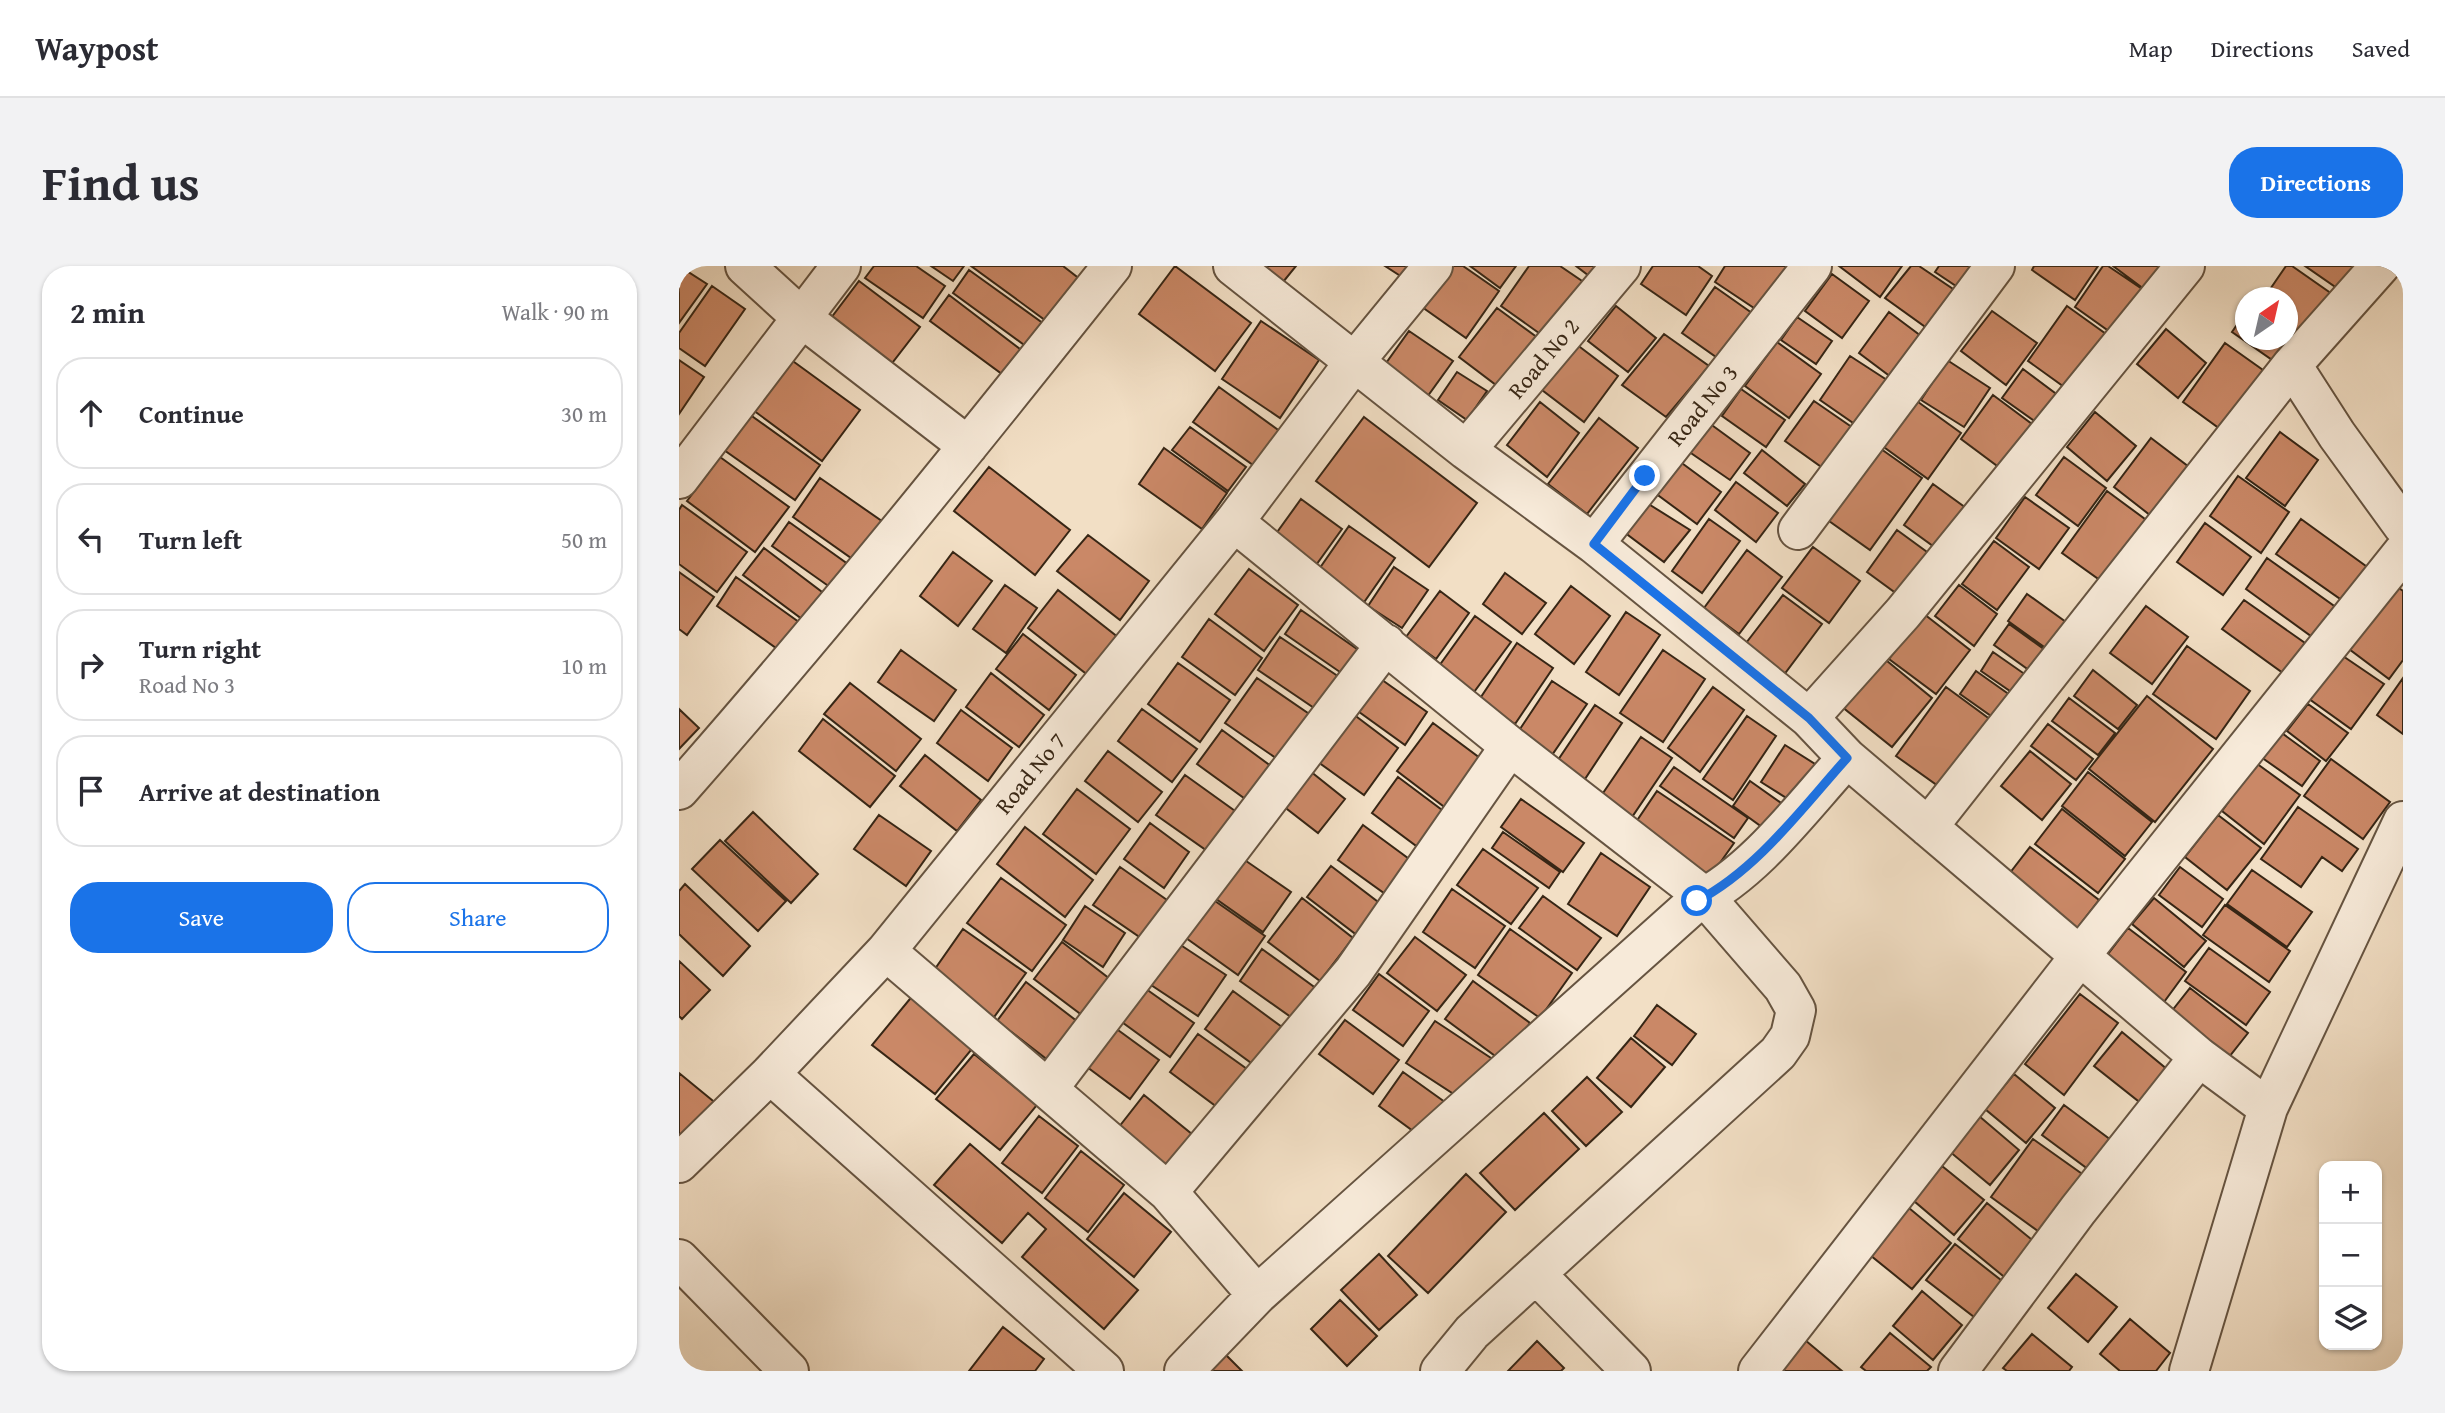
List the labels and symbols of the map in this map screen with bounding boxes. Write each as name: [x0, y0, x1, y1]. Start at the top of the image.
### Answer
north arrow: [2235, 287, 2298, 350]
street label: Road No 2: [1499, 311, 1587, 405]
street label: Road No 3: [1659, 357, 1745, 453]
route end: [1629, 460, 1660, 491]
street label: Road No 7: [987, 725, 1073, 821]
route start: [1681, 885, 1712, 916]

